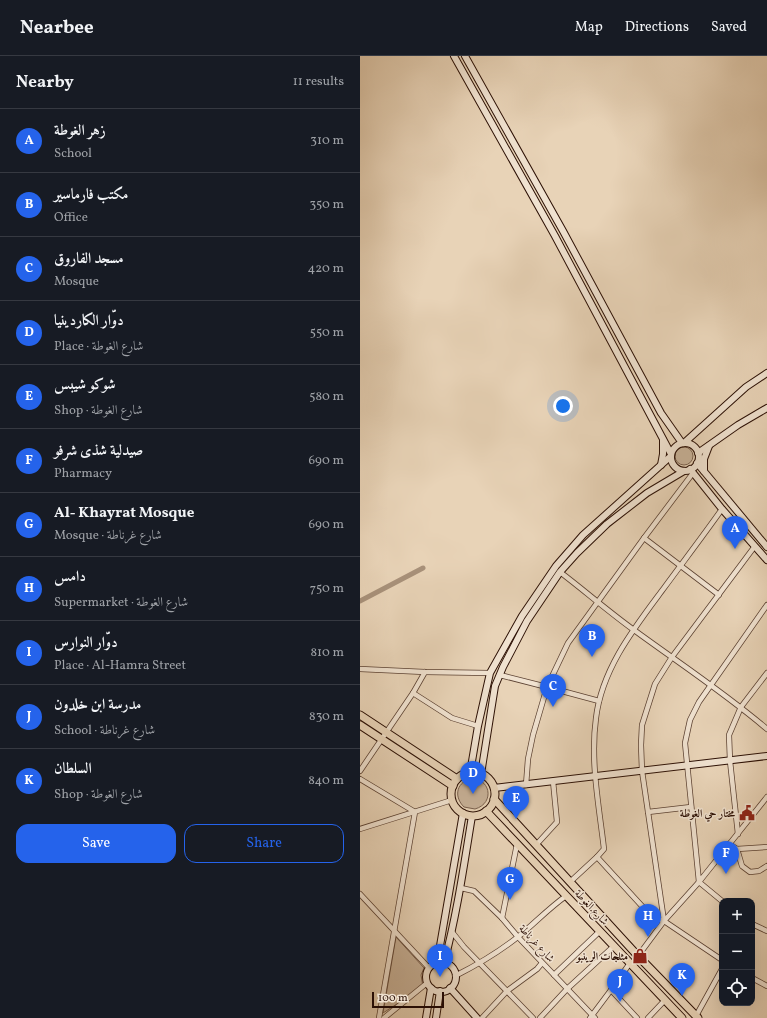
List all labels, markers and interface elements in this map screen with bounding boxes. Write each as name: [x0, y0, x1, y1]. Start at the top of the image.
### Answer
text: Nearbee: [20, 15, 94, 41]
text: Map: [575, 18, 603, 37]
text: Directions: [625, 18, 689, 37]
text: Saved: [711, 18, 747, 37]
text: Nearby: [16, 71, 74, 94]
text: 11 results: [293, 73, 344, 91]
text: زهر الغوطة: [54, 121, 106, 142]
text: A: [24, 132, 34, 150]
text: 310 m: [310, 132, 344, 150]
text: School: [54, 145, 92, 163]
text: مكتب فارماسير: [54, 185, 128, 206]
text: B: [25, 196, 33, 214]
text: 350 m: [309, 196, 344, 214]
text: Office: [54, 209, 88, 227]
text: مسجد الفاروق: [54, 249, 124, 270]
text: C: [25, 260, 33, 278]
text: 420 m: [307, 260, 344, 278]
text: Mosque: [54, 273, 99, 291]
text: دوّار الكاردينيا: [54, 311, 124, 332]
text: D: [24, 324, 34, 342]
text: 550 m: [310, 324, 344, 342]
text: Place · شارع الغوطة: [54, 338, 143, 356]
text: شوكو شيبس: [54, 375, 116, 396]
text: E: [25, 388, 33, 406]
text: 580 m: [309, 388, 344, 406]
your location: [553, 396, 573, 416]
text: Shop · شارع الغوطة: [54, 402, 143, 420]
text: صيدلية شذى شرفو: [54, 441, 143, 462]
text: F: [25, 452, 33, 470]
text: 690 m: [308, 452, 344, 470]
text: Pharmacy: [54, 465, 112, 483]
text: Al- Khayrat Mosque: [54, 503, 194, 524]
text: G: [24, 516, 34, 534]
text: 690 m: [308, 516, 344, 534]
pin: A: [722, 516, 748, 549]
text: Mosque · شارع غرناطة: [54, 527, 162, 545]
text: دامس: [54, 567, 86, 588]
text: H: [24, 580, 34, 598]
text: 750 m: [310, 580, 344, 598]
text: Supermarket · شارع الغوطة: [54, 594, 188, 612]
pin: B: [579, 624, 605, 657]
text: دوّار النوارس: [54, 633, 118, 654]
text: I: [27, 644, 31, 662]
text: 810 m: [310, 644, 344, 662]
text: Place · Al-Hamra Street: [54, 657, 186, 675]
pin: C: [540, 674, 566, 707]
text: مدرسة ابن خلدون: [54, 695, 141, 716]
text: J: [27, 708, 31, 726]
text: 830 m: [309, 708, 344, 726]
text: School · شارع غرناطة: [54, 722, 155, 740]
text: السلطان: [54, 759, 92, 780]
pin: D: [460, 761, 486, 794]
text: K: [24, 772, 34, 790]
text: 840 m: [308, 772, 344, 790]
text: Shop · شارع الغوطة: [54, 786, 143, 804]
pin: E: [503, 786, 529, 819]
public building icon: مختار حي الغوطة: [738, 804, 756, 822]
place label: مختار حي الغوطة: [680, 807, 735, 822]
button: Save: [16, 824, 176, 863]
button: Share: [184, 824, 344, 863]
pin: F: [713, 841, 739, 874]
pin: G: [497, 867, 523, 900]
street label: شارع الغوطة: [570, 887, 611, 930]
map controls: [719, 898, 755, 1006]
button: +: [719, 898, 755, 934]
pin: H: [635, 904, 661, 937]
street label: شارع غرناطة: [514, 922, 557, 967]
button: −: [719, 934, 755, 970]
pin: I: [427, 944, 453, 977]
shop icon: مثلجات الرينبو: [631, 947, 649, 965]
place label: مثلجات الرينبو: [576, 950, 628, 965]
pin: K: [669, 963, 695, 996]
pin: J: [607, 969, 633, 1002]
button: locate: [719, 970, 755, 1006]
scale bar: [372, 990, 444, 1009]
text: 100 m: [378, 991, 408, 1006]

